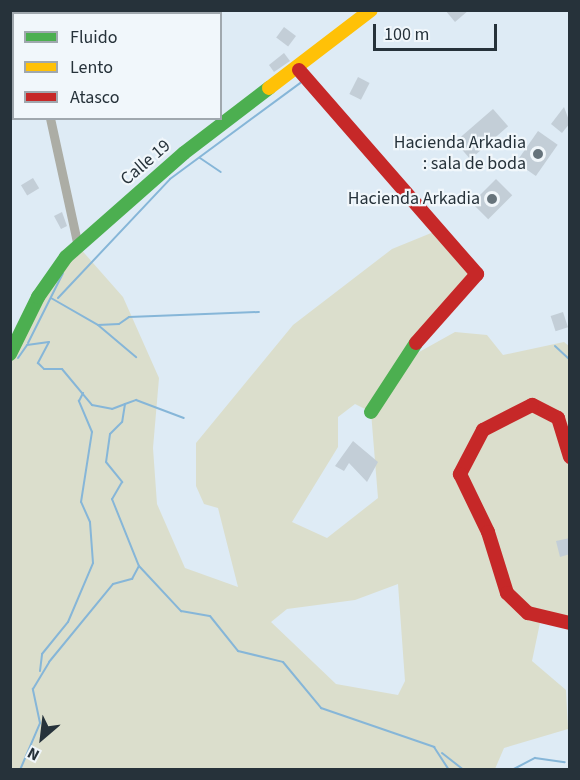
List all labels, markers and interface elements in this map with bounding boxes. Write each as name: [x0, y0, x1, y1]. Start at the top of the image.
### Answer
legend: [12, 12, 222, 120]
scale bar: [376, 12, 500, 50]
text: 100 m: [384, 22, 429, 47]
text: Fluido: [70, 25, 117, 50]
text: Lento: [70, 55, 113, 80]
text: Atasco: [70, 85, 119, 110]
place label: Hacienda Arkadia : sala de boda: [394, 133, 526, 176]
street label: Calle 19: [117, 136, 175, 190]
marker: Hacienda Arkadia : sala de boda: [531, 147, 545, 161]
place label: Hacienda Arkadia: [348, 188, 480, 210]
marker: Hacienda Arkadia: [485, 192, 499, 206]
north arrow: [12, 708, 72, 768]
text: N: [24, 742, 43, 766]

